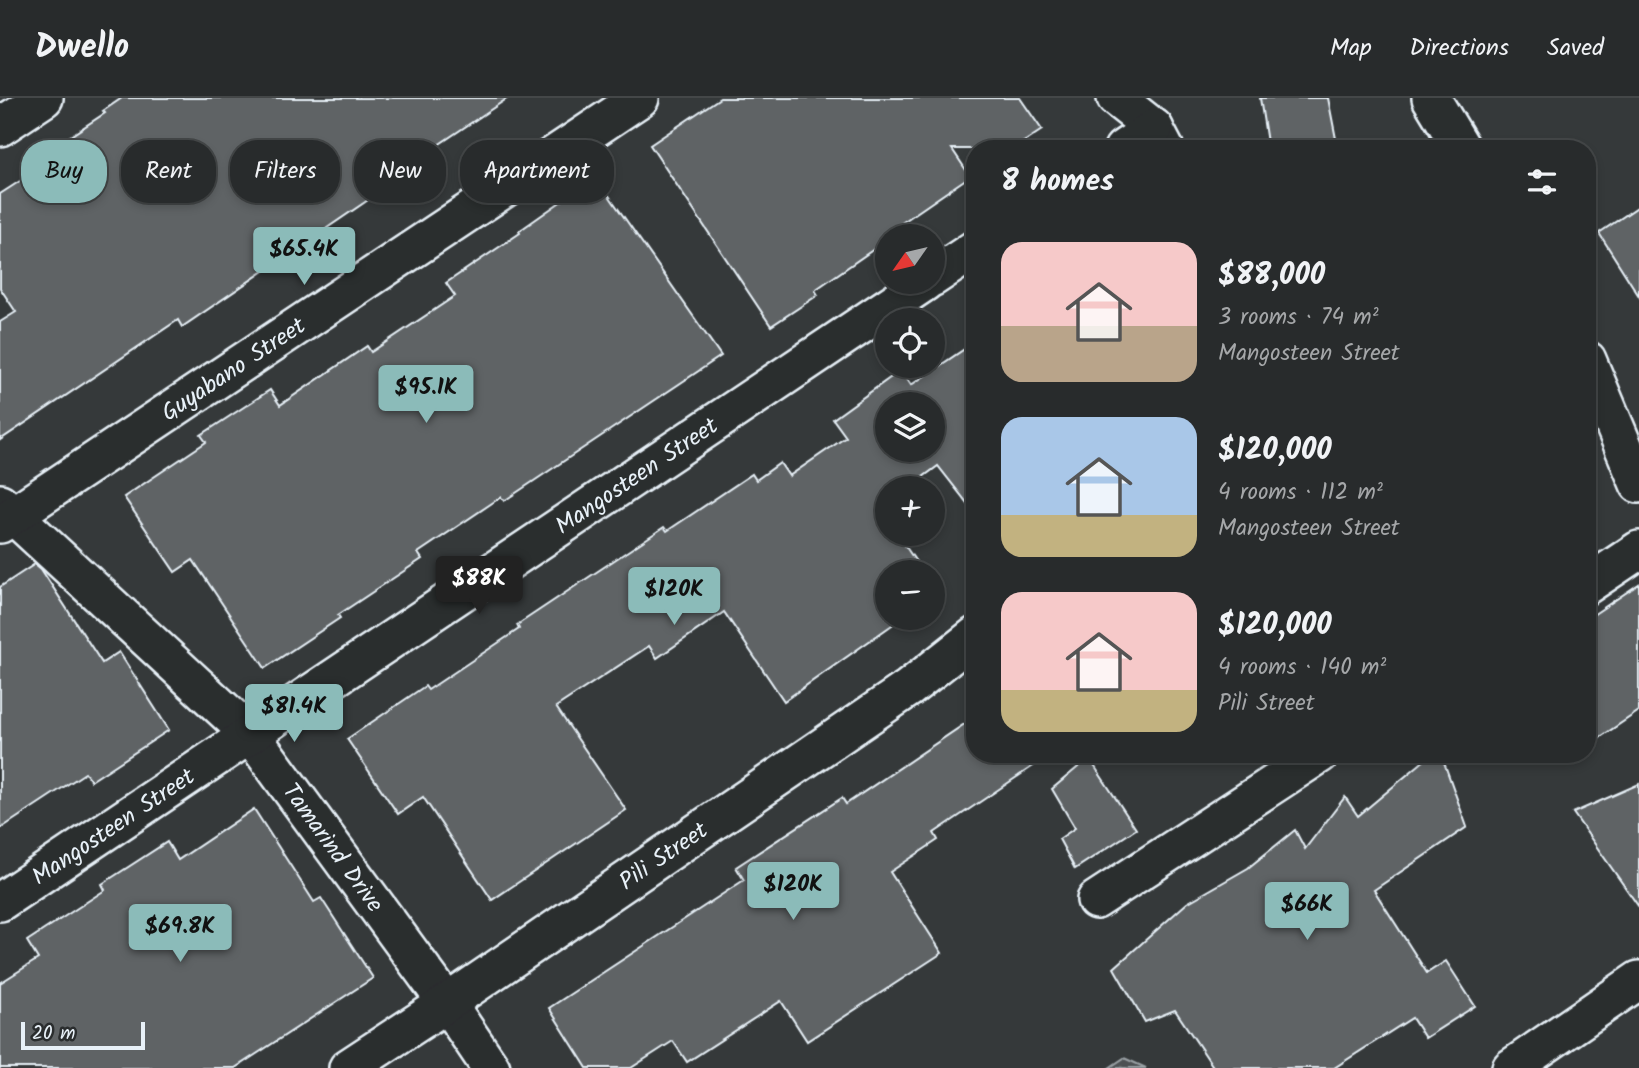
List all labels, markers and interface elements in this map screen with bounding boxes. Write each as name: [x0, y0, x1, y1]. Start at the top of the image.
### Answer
text: Dwello: [35, 22, 129, 75]
text: Map: [1330, 29, 1372, 68]
text: Directions: [1410, 29, 1509, 68]
text: Saved: [1547, 29, 1604, 68]
chip: Buy: [21, 140, 107, 203]
chip: Rent: [121, 140, 216, 203]
chip: Filters: [230, 140, 340, 203]
chip: New: [354, 140, 446, 203]
chip: Apartment: [460, 140, 614, 203]
text: 8 homes: [1001, 158, 1114, 206]
icon: filters: [1523, 163, 1561, 201]
north arrow: [875, 224, 945, 294]
map controls: [875, 224, 945, 630]
pin: $65.4K: [247, 228, 361, 287]
text: $65.4K: [269, 232, 339, 268]
text: $88,000: [1218, 252, 1325, 300]
icon: home: [1057, 270, 1141, 354]
text: 3 rooms · 74 m²: [1218, 300, 1379, 336]
street label: Guyabano Street: [154, 307, 315, 433]
button: locate: [875, 308, 945, 378]
text: Mangosteen Street: [1218, 336, 1400, 372]
pin: $95.1K: [369, 366, 483, 425]
text: $95.1K: [394, 370, 458, 406]
button: layers: [875, 392, 945, 462]
street label: Mangosteen Street: [547, 407, 727, 546]
text: $120,000: [1218, 427, 1332, 475]
icon: home: [1057, 445, 1141, 529]
text: 4 rooms · 112 m²: [1218, 475, 1383, 511]
button: +: [875, 476, 945, 546]
text: Mangosteen Street: [1218, 511, 1400, 547]
pin: $88K: [438, 556, 520, 616]
button: −: [875, 560, 945, 630]
text: $88K: [452, 561, 506, 597]
pin: $120K: [625, 568, 723, 627]
text: $120K: [644, 572, 704, 608]
text: $120,000: [1218, 602, 1332, 650]
icon: home: [1057, 620, 1141, 704]
text: 4 rooms · 140 m²: [1218, 650, 1386, 686]
pin: $81.4K: [237, 684, 351, 744]
text: Pili Street: [1218, 686, 1315, 722]
text: $81.4K: [261, 689, 327, 725]
street label: Mangosteen Street: [24, 758, 204, 897]
street label: Tamarind Drive: [271, 775, 393, 922]
street label: Pili Street: [611, 812, 717, 901]
pin: $120K: [744, 862, 842, 922]
text: $120K: [763, 867, 823, 903]
pin: $66K: [1266, 882, 1348, 942]
text: $66K: [1281, 887, 1333, 923]
pin: $69.8K: [123, 904, 237, 964]
text: $69.8K: [145, 909, 215, 945]
scale bar: [21, 1019, 145, 1051]
text: 20 m: [32, 1019, 75, 1049]

